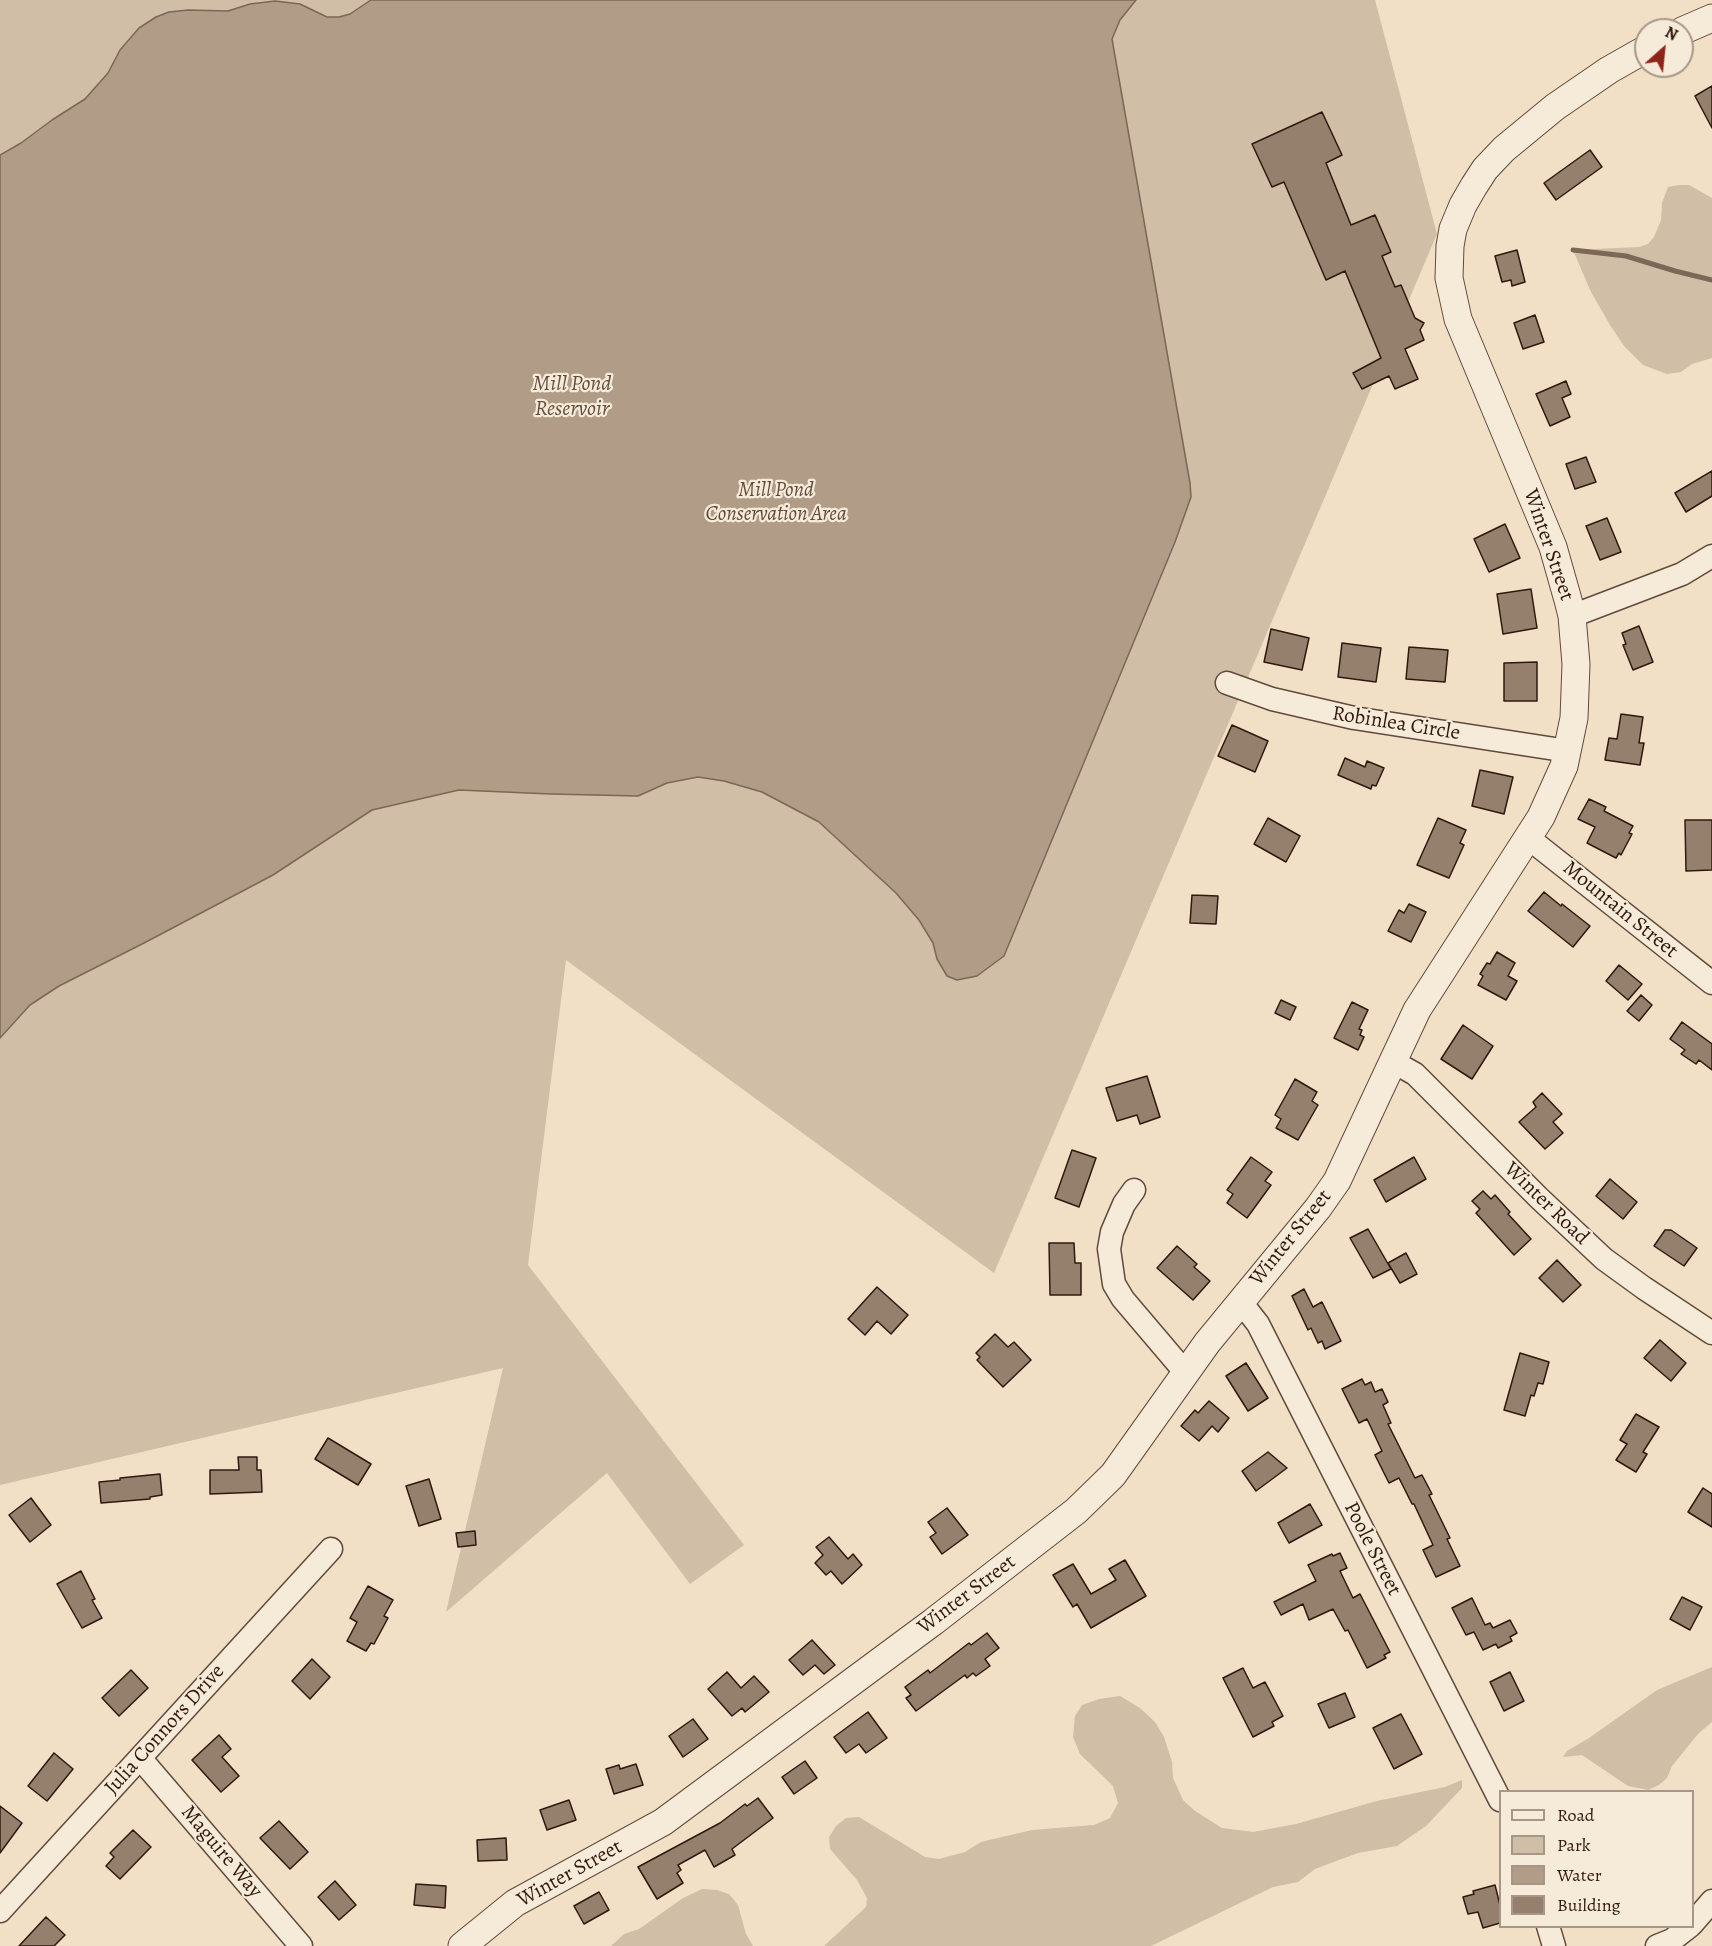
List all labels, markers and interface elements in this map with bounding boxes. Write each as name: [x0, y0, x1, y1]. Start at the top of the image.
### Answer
north arrow: [1634, 18, 1694, 78]
text: N: [1661, 21, 1681, 46]
water label: Mill Pond Reservoir: [533, 372, 611, 424]
park label: Mill Pond Conservation Area: [705, 478, 847, 528]
street label: Winter Street: [1517, 486, 1579, 604]
street label: Robinlea Circle: [1330, 701, 1462, 747]
street label: Mountain Street: [1557, 856, 1683, 964]
street label: Winter Road: [1498, 1157, 1594, 1251]
street label: Winter Street: [1245, 1185, 1337, 1291]
street label: Poole Street: [1338, 1498, 1406, 1600]
street label: Winter Street: [913, 1550, 1021, 1640]
street label: Julia Connors Drive: [100, 1660, 230, 1800]
legend: [1499, 1790, 1694, 1928]
street label: Maguire Way: [175, 1801, 267, 1903]
text: Road: [1557, 1803, 1594, 1827]
text: Park: [1557, 1833, 1591, 1857]
street label: Winter Street: [513, 1835, 627, 1913]
text: Water: [1557, 1863, 1602, 1887]
text: Building: [1557, 1893, 1621, 1917]

